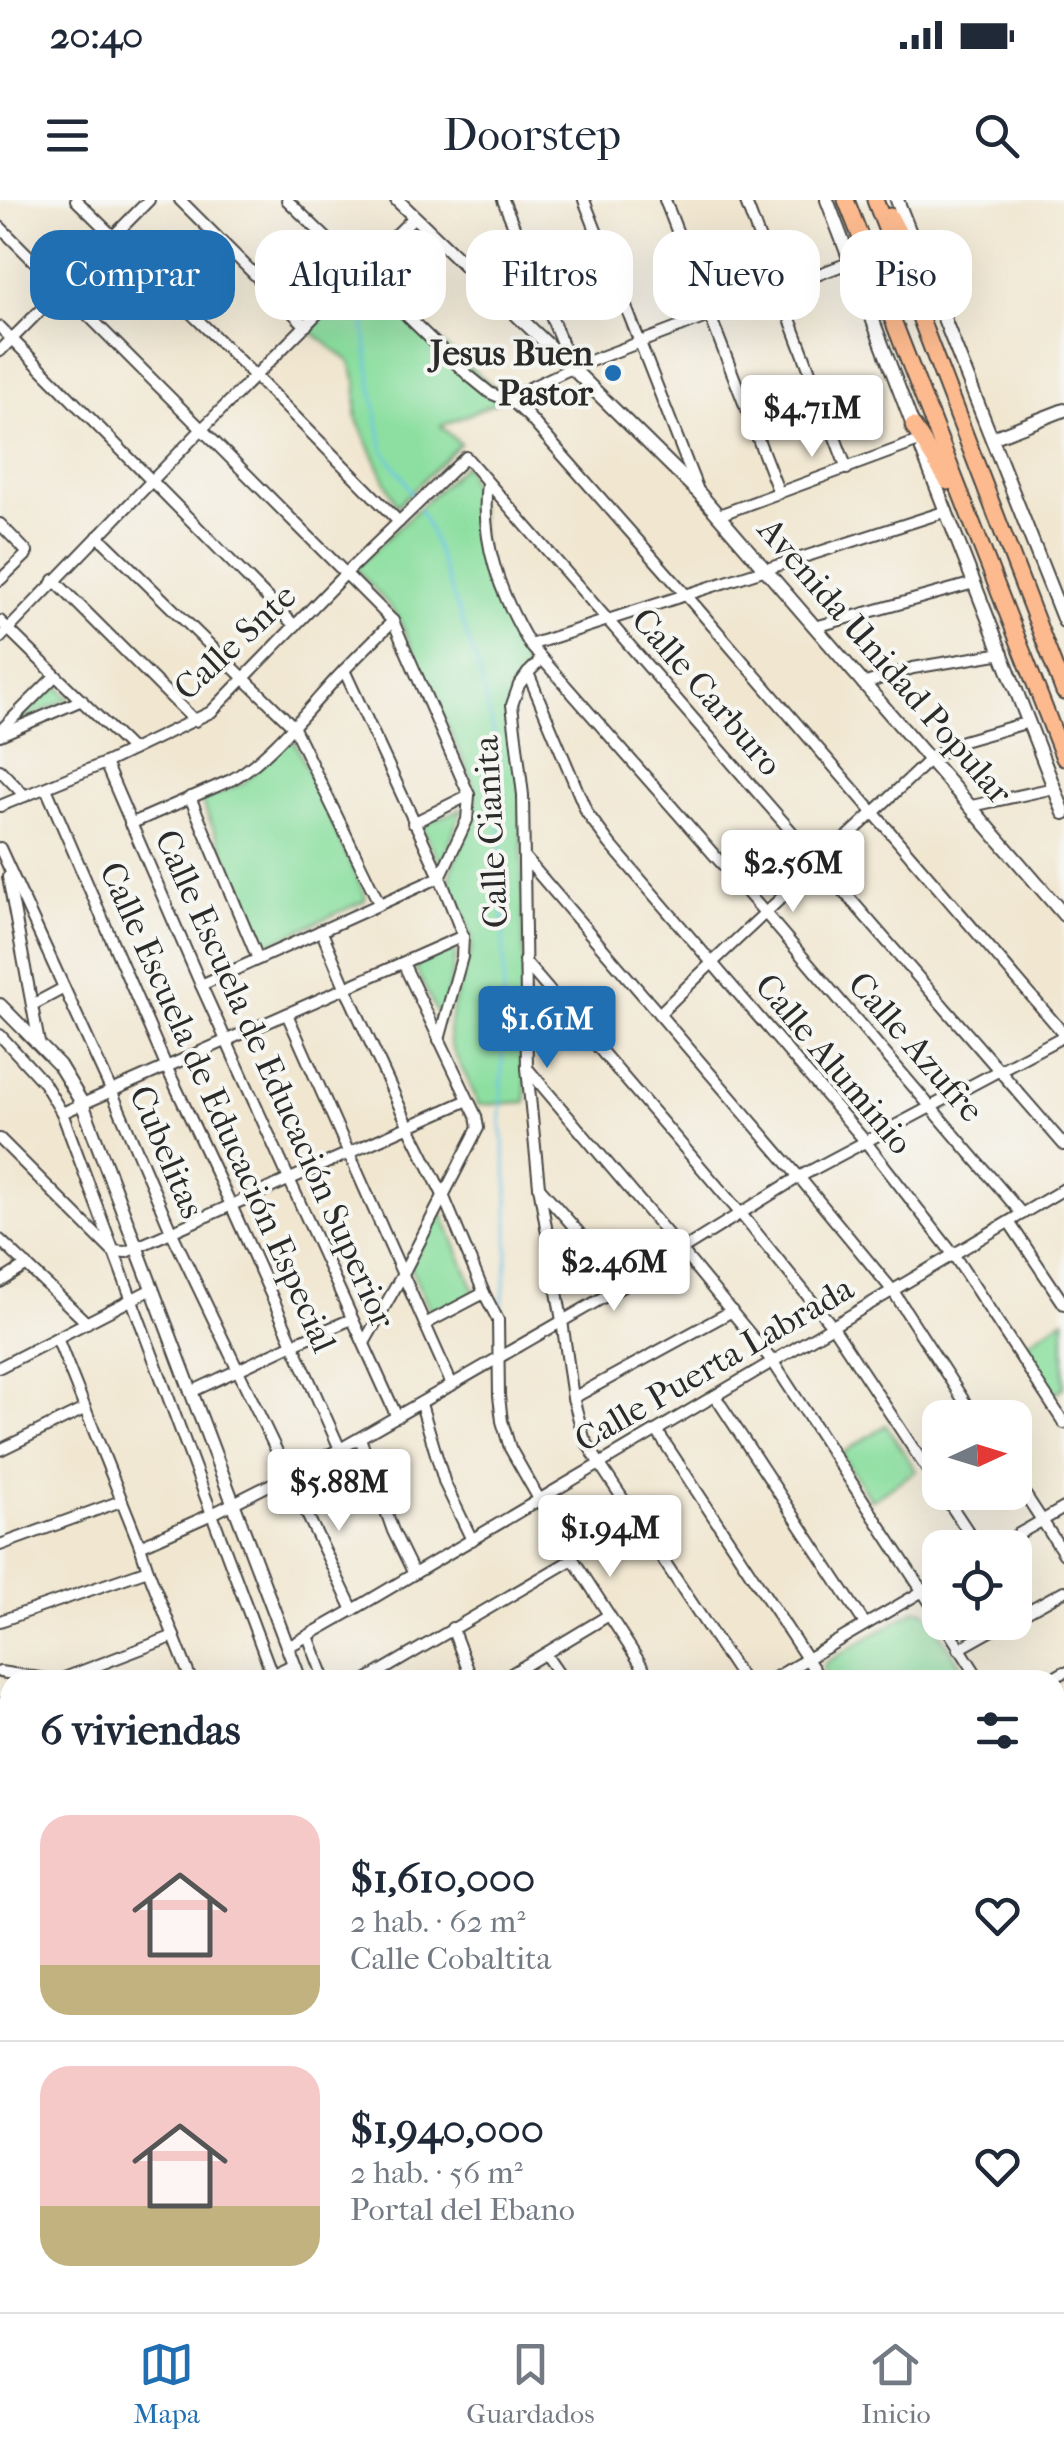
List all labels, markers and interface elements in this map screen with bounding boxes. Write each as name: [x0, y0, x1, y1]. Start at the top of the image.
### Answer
text: 20:40: [50, 13, 143, 58]
icon: menu: [40, 108, 95, 163]
icon: search: [969, 108, 1024, 163]
text: Doorstep: [443, 109, 621, 162]
chip: Comprar: [30, 230, 235, 320]
chip: Alquilar: [255, 230, 446, 320]
chip: Filtros: [466, 230, 633, 320]
chip: Nuevo: [653, 230, 820, 320]
chip: Piso: [840, 230, 972, 320]
place label: Jesus Buen Pastor: [427, 333, 594, 414]
marker: Jesus Buen Pastor: [602, 362, 624, 384]
pin: $4.71M: [731, 375, 893, 460]
text: $4.71M: [763, 389, 861, 426]
street label: Avenida Unidad Popular: [748, 508, 1021, 813]
street label: Calle Snte: [166, 575, 304, 709]
street label: Calle Carburo: [623, 600, 791, 784]
street label: Calle Cianita: [465, 734, 517, 929]
street label: Calle Escuela de Educación Superior: [146, 823, 404, 1335]
pin: $2.56M: [712, 830, 874, 915]
text: $2.56M: [743, 844, 843, 881]
street label: Calle Escuela de Educación Especial: [91, 856, 345, 1359]
street label: Calle Azufre: [840, 964, 992, 1130]
street label: Calle Aluminio: [747, 965, 921, 1163]
pin: $1.61M: [466, 986, 628, 1071]
text: $1.61M: [500, 1000, 594, 1037]
street label: Cubelitas: [121, 1080, 213, 1224]
pin: $2.46M: [533, 1229, 695, 1314]
text: $2.46M: [561, 1243, 667, 1280]
street label: Calle Puerta Labrada: [567, 1267, 861, 1460]
north arrow: [922, 1400, 1032, 1510]
map controls: [922, 1400, 1032, 1640]
pin: $5.88M: [258, 1449, 420, 1534]
text: $5.88M: [289, 1463, 389, 1500]
pin: $1.94M: [529, 1495, 691, 1580]
text: $1.94M: [560, 1509, 660, 1546]
button: locate: [922, 1530, 1032, 1640]
icon: filters: [970, 1703, 1025, 1758]
text: 6 viviendas: [40, 1706, 240, 1755]
text: $1,610,000: [350, 1854, 535, 1903]
icon: home: [120, 1855, 240, 1975]
icon: heart: [970, 1888, 1025, 1943]
text: 2 hab. · 62 m²: [350, 1903, 525, 1940]
text: Calle Cobaltita: [350, 1940, 551, 1977]
text: $1,940,000: [350, 2105, 544, 2154]
icon: home: [120, 2106, 240, 2226]
icon: heart: [970, 2139, 1025, 2194]
text: 2 hab. · 56 m²: [350, 2154, 523, 2191]
text: Portal del Ebano: [350, 2191, 575, 2228]
tab: Mapa: [133, 2337, 200, 2430]
tab: Guardados: [466, 2337, 595, 2430]
tab: Inicio: [861, 2337, 931, 2430]

